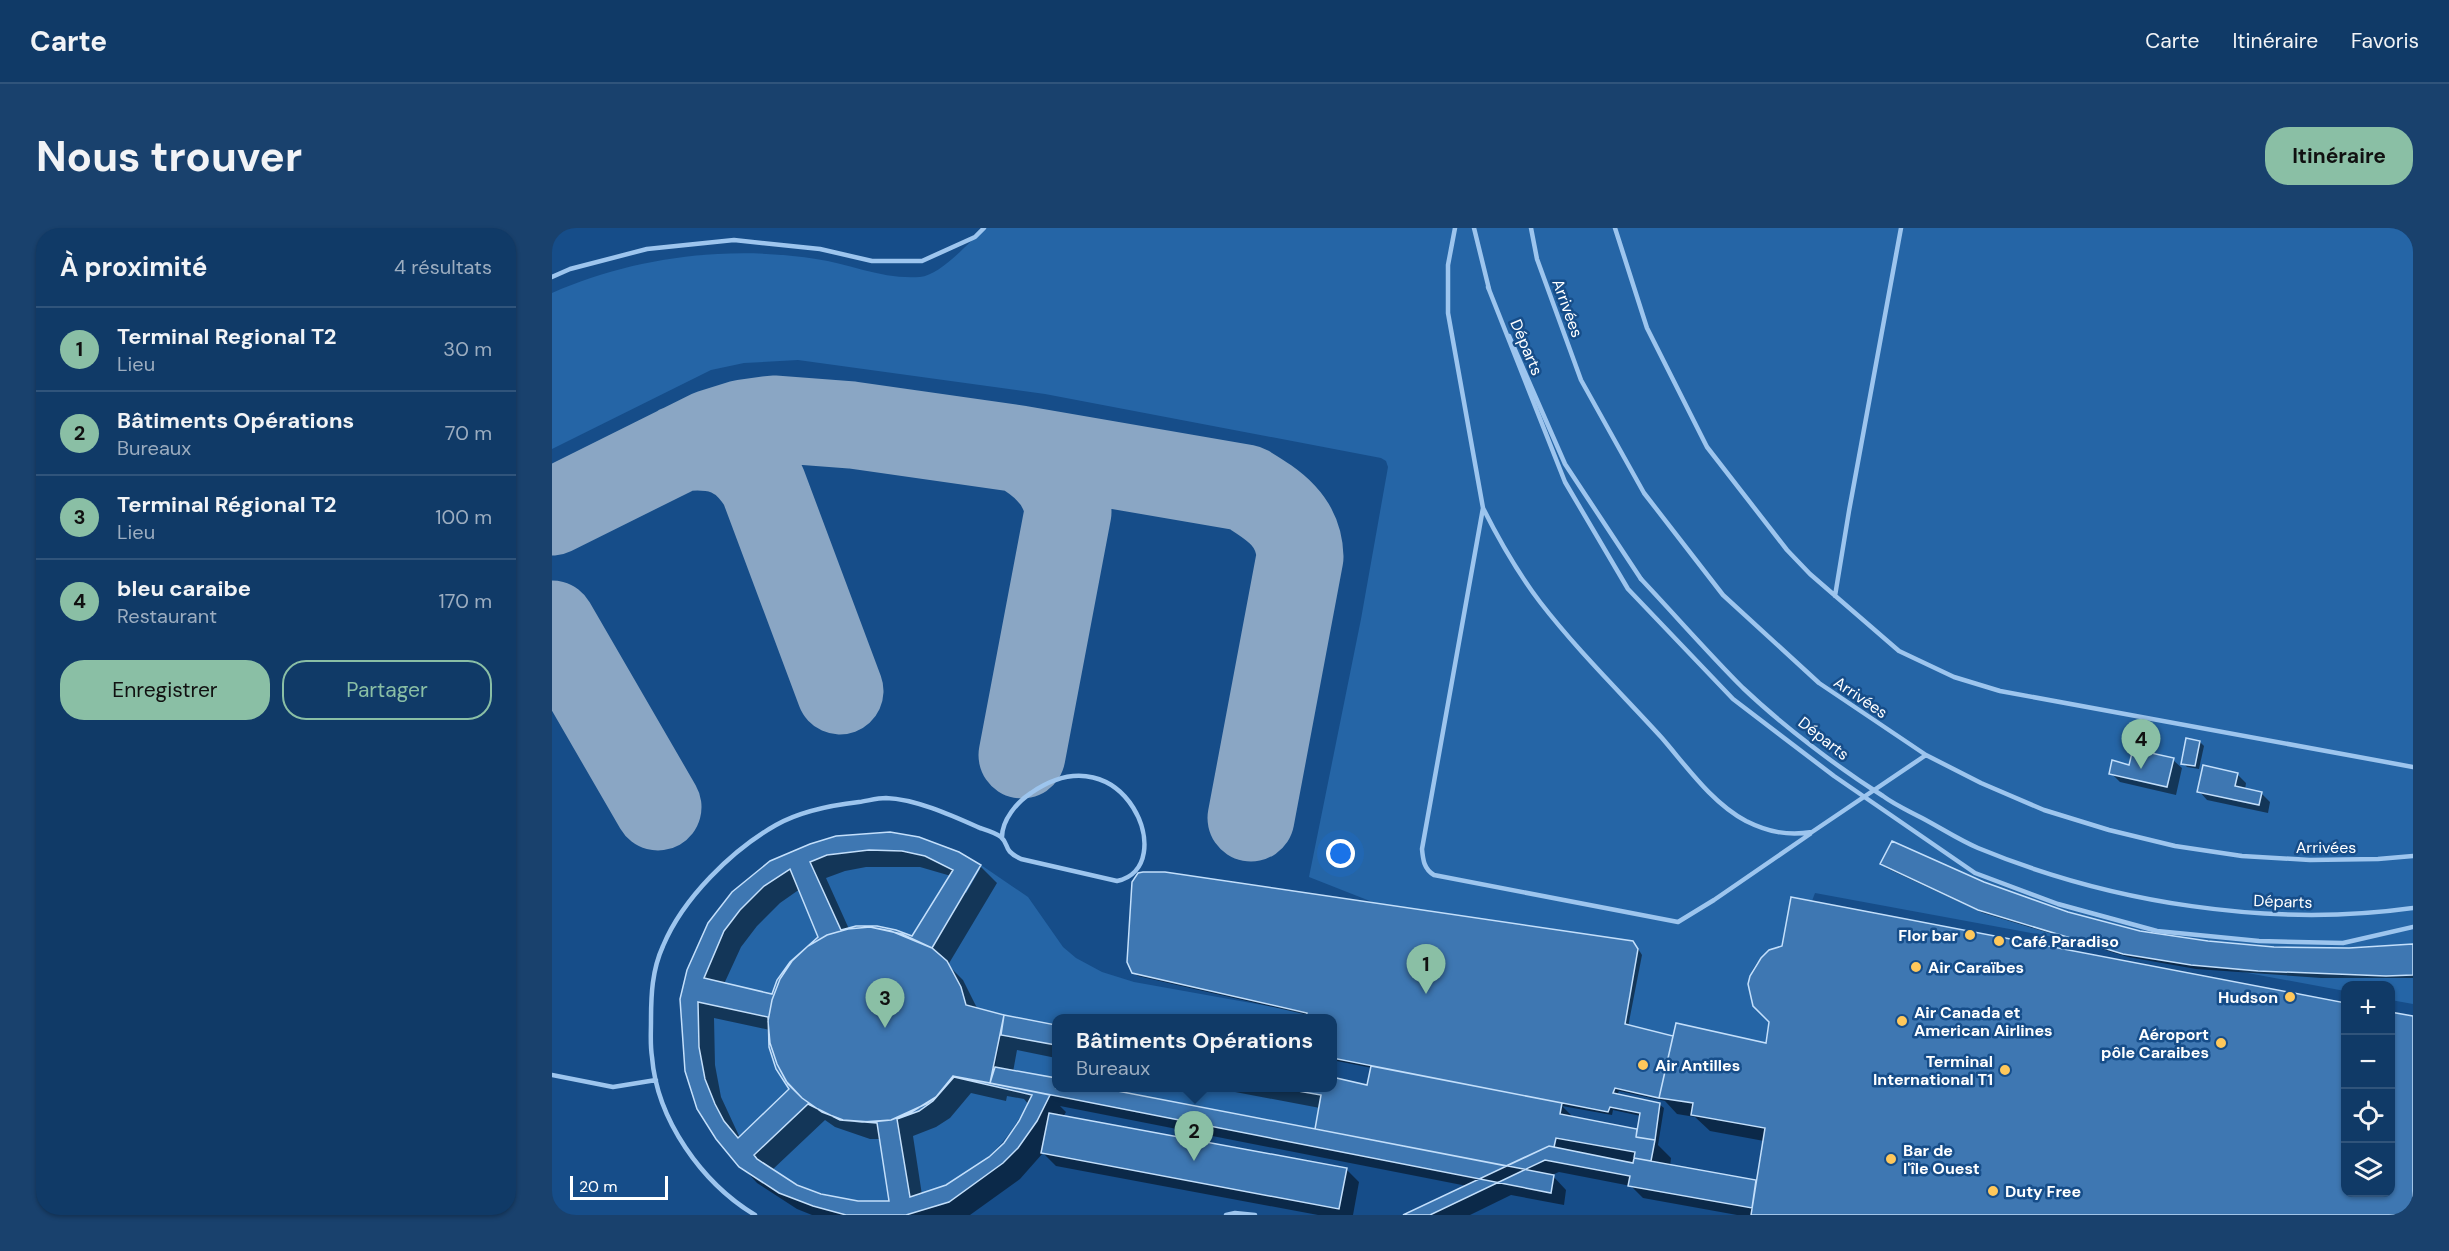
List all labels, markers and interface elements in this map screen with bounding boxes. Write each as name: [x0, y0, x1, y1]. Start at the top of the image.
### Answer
text: Carte: [30, 23, 107, 60]
text: Carte: [2145, 27, 2199, 55]
text: Itinéraire: [2232, 27, 2318, 55]
text: Favoris: [2351, 27, 2419, 55]
button: Itinéraire: [2265, 127, 2413, 185]
text: Nous trouver: [36, 129, 302, 184]
text: À proximité: [60, 250, 207, 284]
text: 4 résultats: [394, 254, 492, 280]
street label: Arrivées: [1547, 276, 1588, 340]
street label: Départs: [1505, 316, 1548, 378]
text: Terminal Regional T2: [117, 322, 337, 351]
text: 1: [76, 336, 83, 362]
text: 30 m: [443, 336, 492, 362]
text: Lieu: [117, 351, 155, 377]
text: Bâtiments Opérations: [117, 406, 354, 435]
text: 2: [74, 420, 85, 446]
text: 70 m: [445, 420, 492, 446]
text: Bureaux: [117, 435, 191, 461]
text: Terminal Régional T2: [117, 490, 337, 519]
text: 3: [73, 504, 86, 530]
text: 100 m: [435, 504, 492, 530]
text: Lieu: [117, 519, 155, 545]
text: bleu caraibe: [117, 574, 251, 603]
text: 4: [73, 588, 86, 614]
text: 170 m: [439, 588, 492, 614]
text: Restaurant: [117, 603, 217, 629]
button: Enregistrer: [60, 660, 270, 720]
button: Partager: [282, 660, 492, 720]
street label: Arrivées: [1830, 672, 1892, 723]
street label: Départs: [1794, 712, 1853, 765]
pin: 4: [2122, 720, 2160, 769]
street label: Arrivées: [2296, 837, 2356, 858]
your location: [1326, 839, 1355, 868]
street label: Départs: [2253, 890, 2313, 913]
place label: Flor bar: [1898, 925, 1958, 946]
marker: Flor bar: [1963, 928, 1977, 942]
place label: Café Paradiso: [2011, 931, 2119, 952]
marker: Café Paradiso: [1992, 934, 2006, 948]
pin: 1: [1406, 944, 1446, 994]
place label: Air Caraïbes: [1928, 957, 2024, 978]
marker: Air Caraïbes: [1909, 960, 1923, 974]
pin: 3: [866, 978, 904, 1028]
map controls: [2341, 981, 2395, 1197]
button: +: [2341, 981, 2395, 1035]
place label: Hudson: [2218, 987, 2278, 1008]
marker: Hudson: [2283, 990, 2297, 1004]
place label: Air Canada et American Airlines: [1914, 1002, 2053, 1041]
popup: [1052, 1014, 1337, 1092]
marker: Air Canada et American Airlines: [1895, 1014, 1909, 1028]
place label: Aéroport pôle Caraibes: [2101, 1024, 2209, 1063]
text: Bâtiments Opérations: [1076, 1026, 1313, 1055]
button: −: [2341, 1035, 2395, 1089]
marker: Aéroport pôle Caraibes: [2214, 1036, 2228, 1050]
place label: Terminal International T1: [1873, 1051, 1993, 1090]
text: Bureaux: [1076, 1055, 1150, 1081]
place label: Air Antilles: [1655, 1055, 1740, 1076]
marker: Air Antilles: [1636, 1058, 1650, 1072]
marker: Terminal International T1: [1998, 1063, 2012, 1077]
button: locate: [2341, 1089, 2395, 1143]
pin: 2: [1174, 1112, 1214, 1161]
place label: Bar de l'île Ouest: [1903, 1140, 1980, 1179]
button: layers: [2341, 1143, 2395, 1197]
marker: Bar de l'île Ouest: [1884, 1152, 1898, 1166]
scale bar: [570, 1173, 668, 1200]
text: 20 m: [579, 1176, 618, 1197]
place label: Duty Free: [2005, 1181, 2081, 1202]
marker: Duty Free: [1986, 1184, 2000, 1198]

